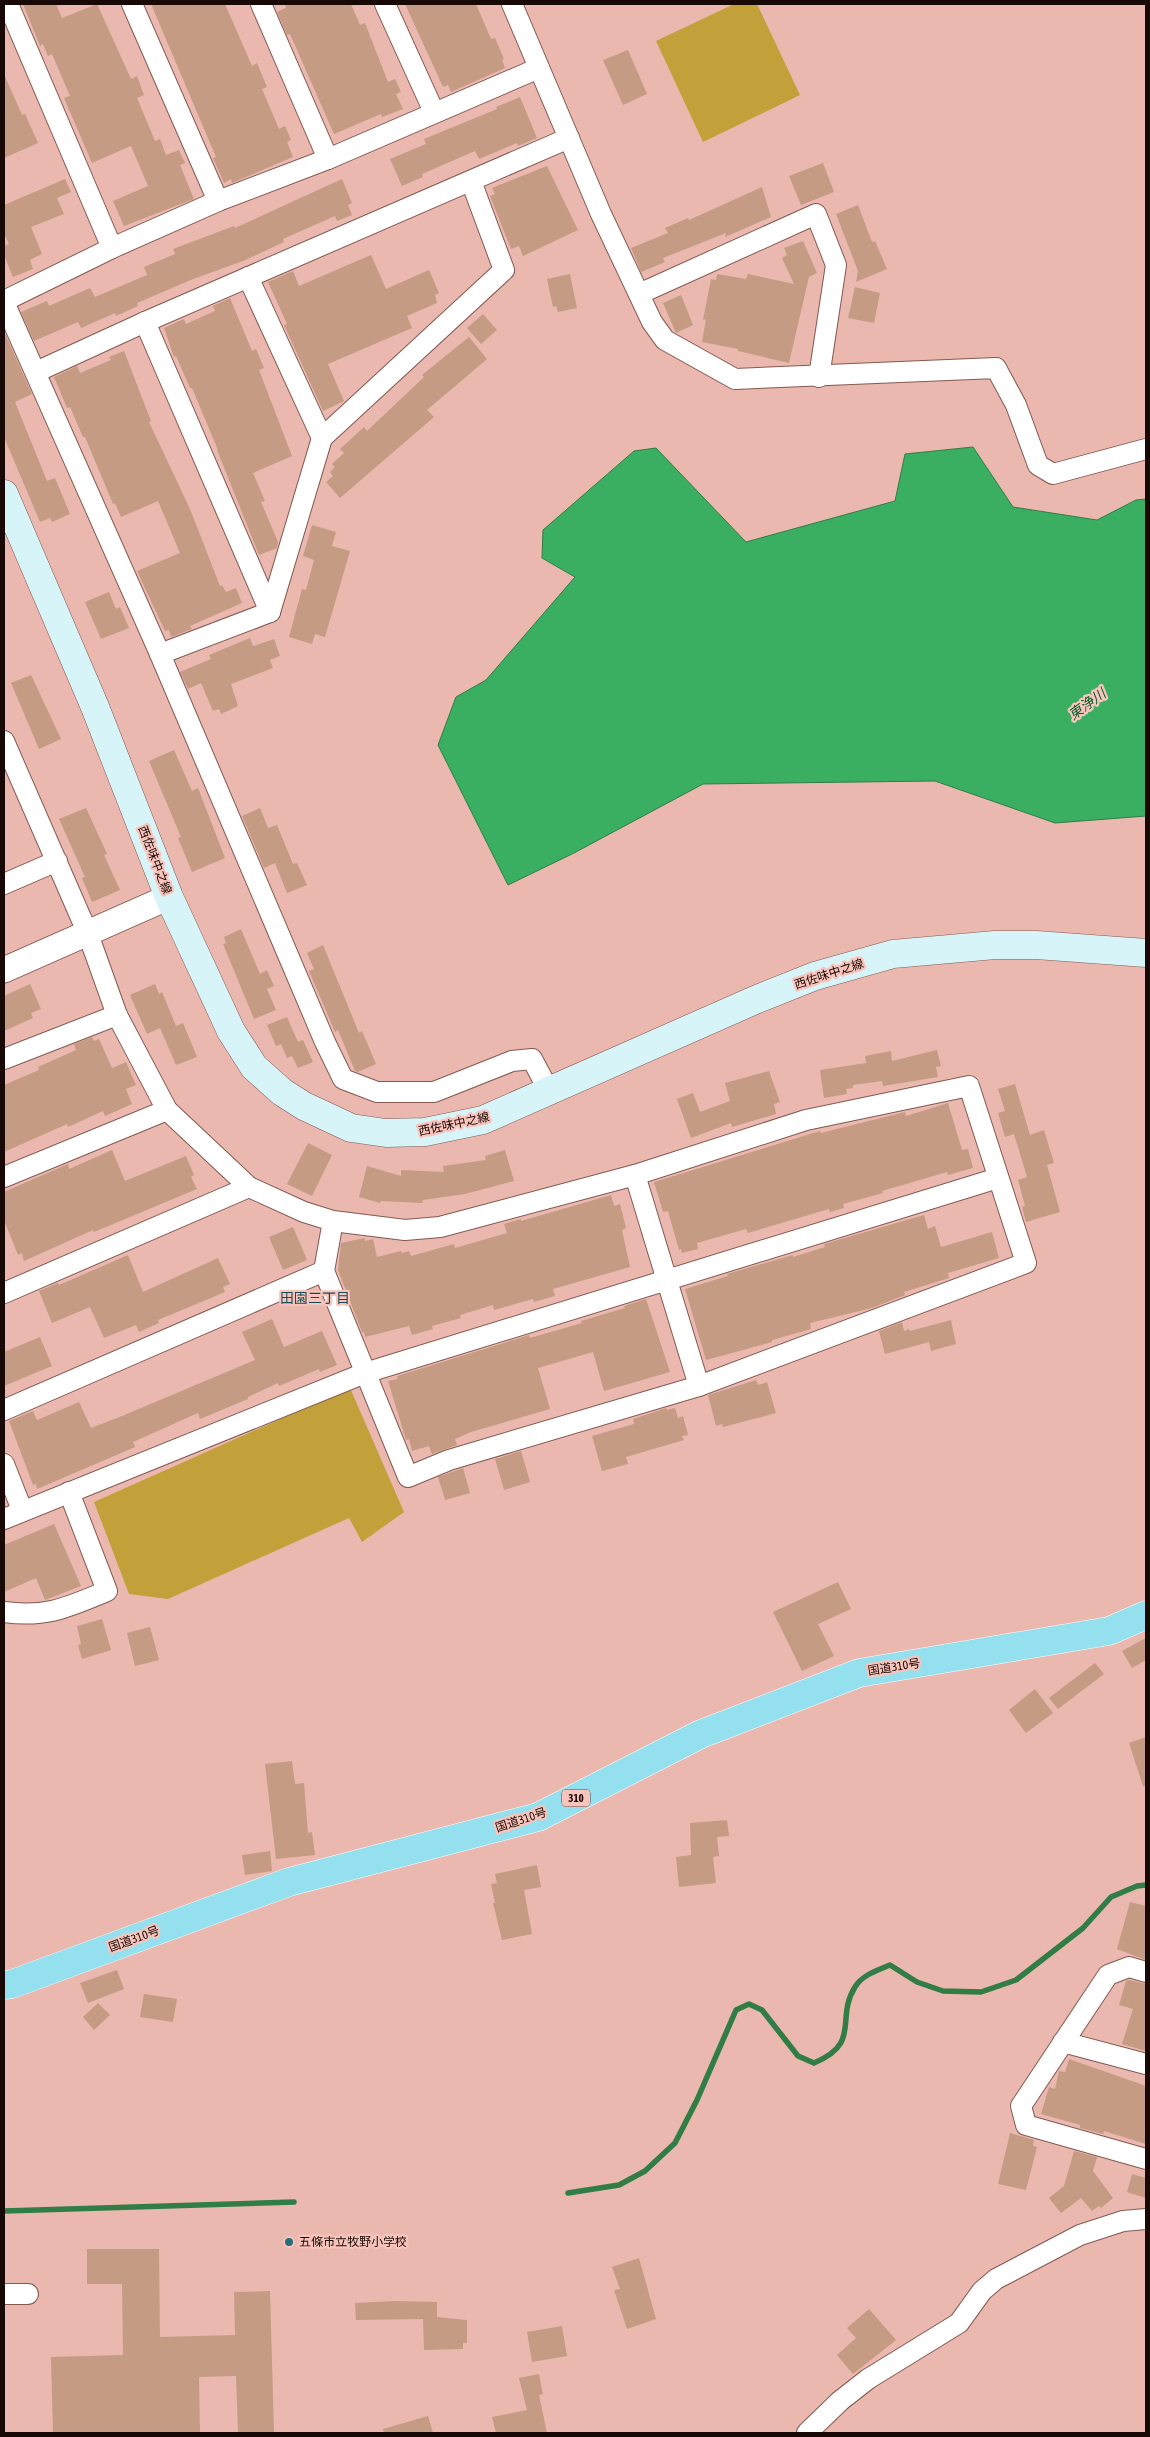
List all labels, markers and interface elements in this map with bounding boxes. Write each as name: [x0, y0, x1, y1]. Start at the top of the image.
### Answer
water label: 東浄川: [1065, 684, 1110, 723]
street label: 西佐味中之線: [136, 824, 174, 896]
street label: 西佐味中之線: [793, 956, 865, 992]
street label: 西佐味中之線: [417, 1110, 491, 1138]
district label: 田園三丁目: [280, 1290, 350, 1306]
street label: 国道310号: [867, 1656, 921, 1678]
road number: 310: [562, 1790, 590, 1806]
street label: 国道310号: [494, 1805, 548, 1835]
street label: 国道310号: [107, 1923, 161, 1955]
place label: 五條市立牧野小学校: [299, 2235, 407, 2249]
marker: 五條市立牧野小学校: [283, 2236, 295, 2248]

